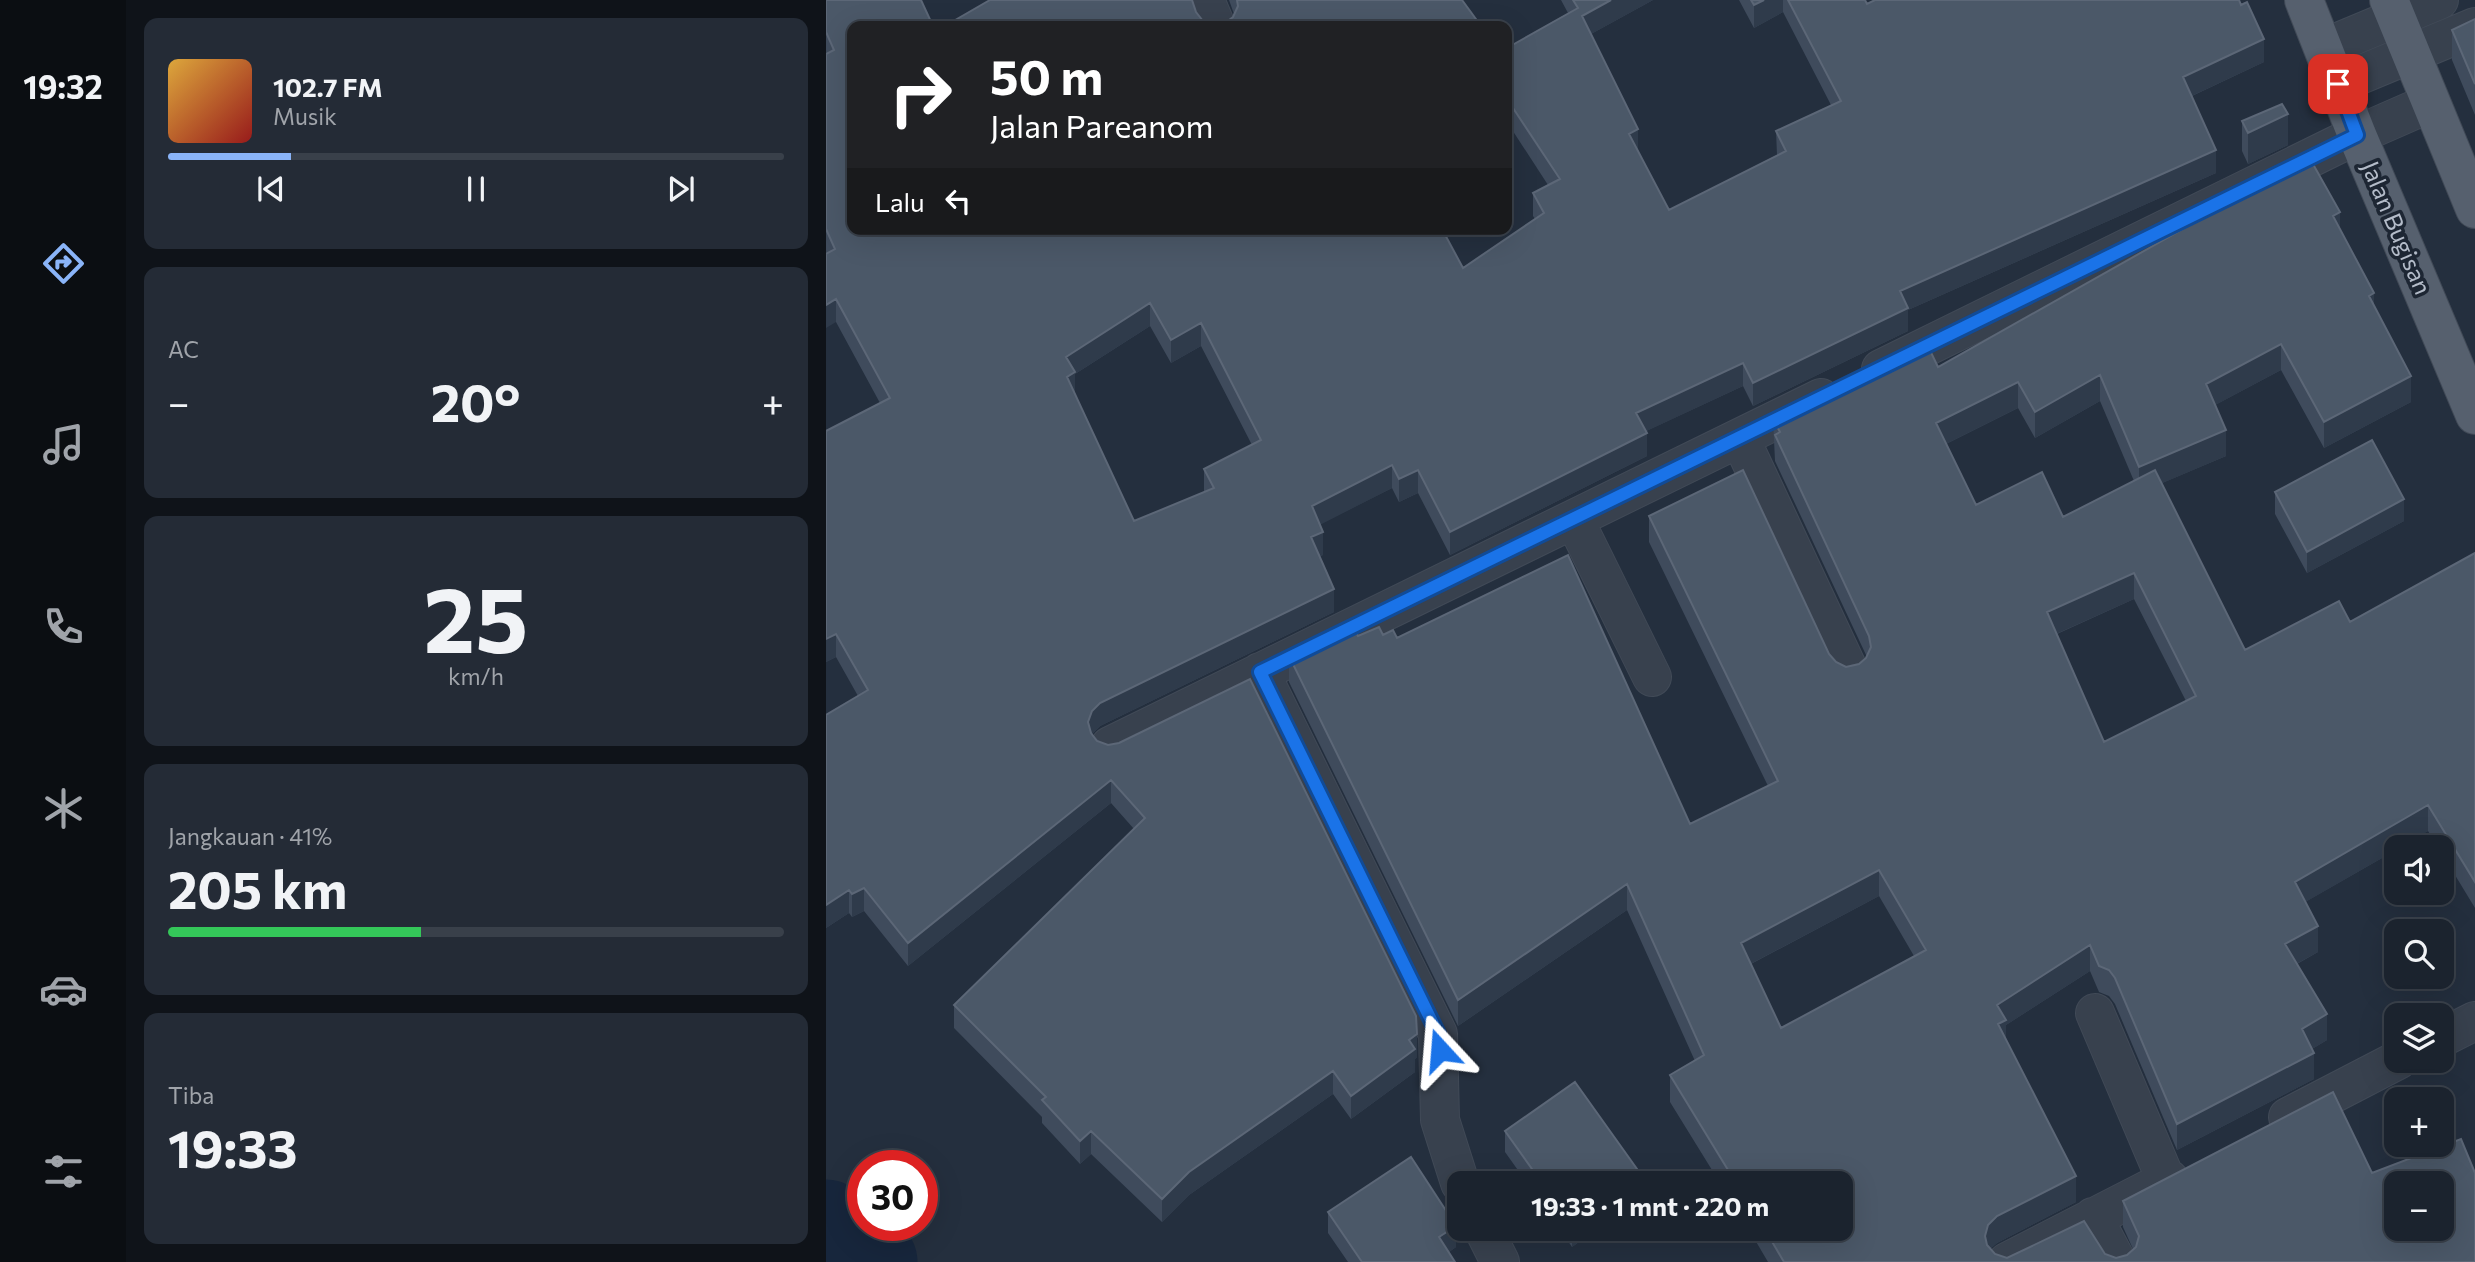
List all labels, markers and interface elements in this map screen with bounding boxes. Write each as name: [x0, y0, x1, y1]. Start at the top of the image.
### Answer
text: 50 m: [990, 45, 1103, 105]
icon: right: [875, 49, 966, 140]
pin: [2308, 54, 2368, 114]
icon: arrive: [2319, 65, 2357, 103]
text: 19:32: [23, 66, 103, 106]
text: 102.7 FM: [273, 71, 383, 102]
text: Musik: [273, 102, 337, 130]
text: Jalan Pareanom: [990, 105, 1213, 145]
street label: Jalan Bugisan: [2356, 156, 2438, 298]
icon: previous: [252, 170, 290, 208]
icon: pause: [457, 170, 495, 208]
icon: next: [662, 170, 700, 208]
icon: left: [939, 182, 977, 220]
text: Lalu: [875, 186, 925, 217]
icon: directions: [39, 239, 88, 288]
text: AC: [168, 335, 199, 363]
text: 20°: [431, 369, 521, 433]
text: −: [168, 378, 190, 425]
text: +: [762, 378, 784, 425]
icon: music: [39, 420, 88, 469]
text: 25: [424, 560, 528, 672]
icon: phone: [39, 602, 88, 651]
text: km/h: [448, 662, 504, 690]
icon: climate: [39, 784, 88, 833]
text: Jangkauan · 41%: [168, 822, 332, 850]
map controls: [2384, 835, 2454, 1241]
button: sound: [2384, 835, 2454, 905]
text: 205 km: [168, 856, 347, 920]
button: search: [2384, 919, 2454, 989]
icon: car: [39, 965, 88, 1014]
button: layers: [2384, 1003, 2454, 1073]
position arrow: [1403, 1013, 1477, 1087]
text: Tiba: [168, 1081, 214, 1109]
button: +: [2384, 1087, 2454, 1157]
text: 19:33: [168, 1115, 298, 1179]
icon: filters: [39, 1147, 88, 1196]
speed limit sign: 30: [847, 1150, 938, 1241]
button: −: [2384, 1171, 2454, 1241]
text: 19:33 · 1 mnt · 220 m: [1531, 1190, 1769, 1221]

